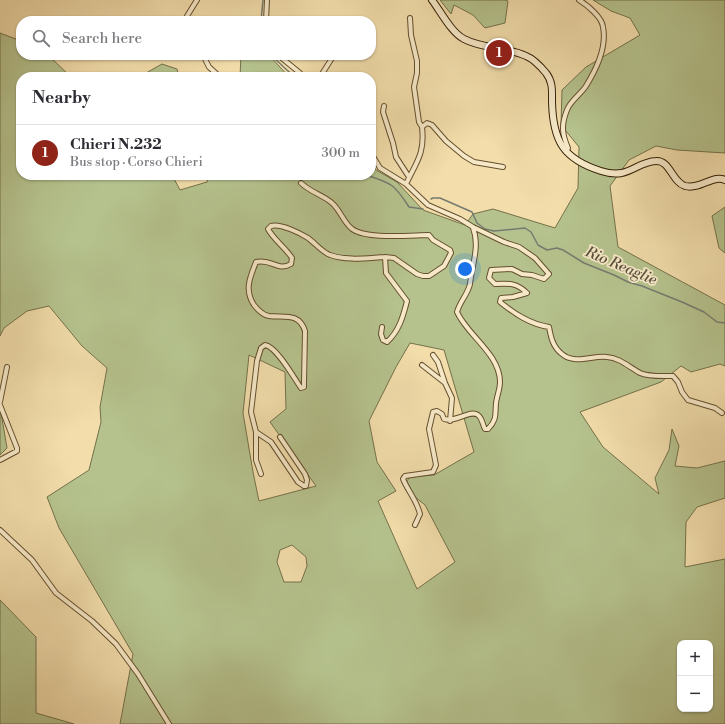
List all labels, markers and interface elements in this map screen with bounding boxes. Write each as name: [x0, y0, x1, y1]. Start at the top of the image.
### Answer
search box: [16, 16, 376, 60]
icon: search: [30, 27, 52, 49]
text: Search here: [62, 29, 142, 48]
pin: 1: [486, 38, 512, 68]
text: Nearby: [32, 87, 91, 109]
text: Chieri N.232: [70, 135, 162, 154]
text: 1: [42, 145, 48, 161]
text: 300 m: [322, 145, 360, 161]
text: Bus stop · Corso Chieri: [70, 154, 203, 170]
water label: Rio Reaglie: [581, 242, 660, 290]
your location: [455, 259, 475, 279]
map controls: [677, 640, 713, 712]
button: +: [677, 640, 713, 676]
button: −: [677, 676, 713, 712]

